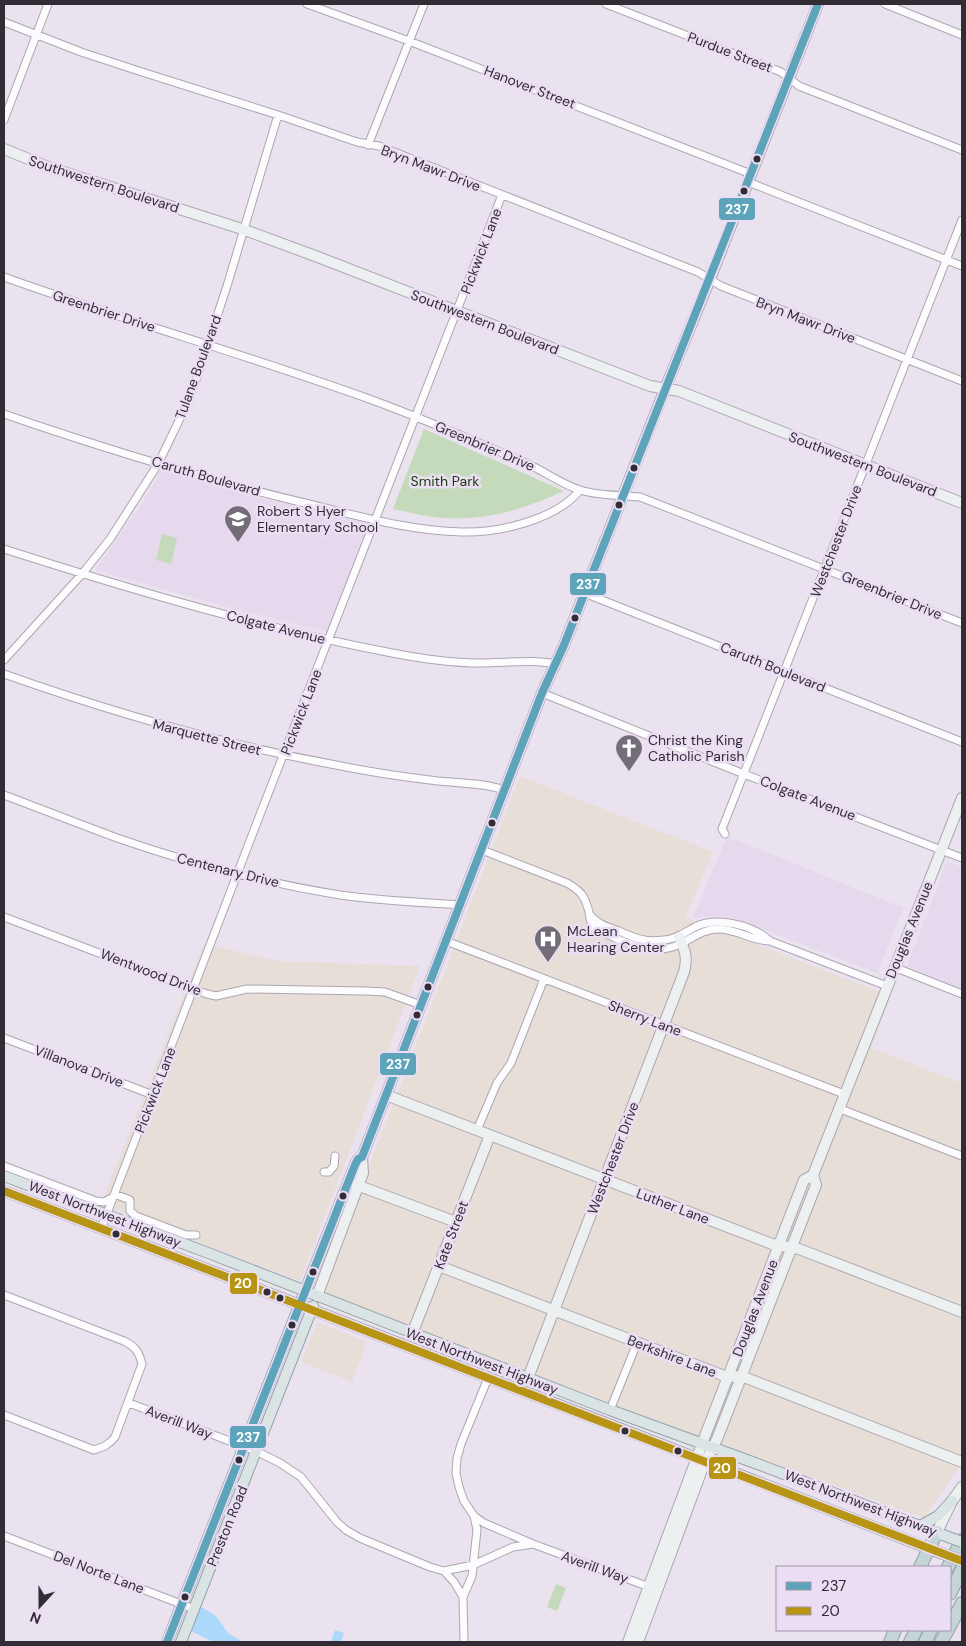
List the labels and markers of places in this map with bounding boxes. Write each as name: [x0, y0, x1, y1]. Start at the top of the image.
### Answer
unlabelled marker: [752, 154, 762, 164]
unlabelled marker: [739, 186, 749, 196]
unlabelled marker: [629, 463, 639, 473]
unlabelled marker: [614, 500, 624, 510]
place label: Robert S Hyer Elementary School: [257, 502, 378, 536]
school or university icon: Robert S Hyer Elementary School: [223, 504, 253, 543]
unlabelled marker: [570, 613, 580, 623]
place label: Christ the King Catholic Parish: [648, 731, 745, 765]
church icon: Christ the King Catholic Parish: [614, 733, 644, 772]
unlabelled marker: [487, 818, 497, 828]
place label: McLean Hearing Center: [567, 922, 665, 956]
hospital icon: McLean Hearing Center: [533, 924, 563, 963]
unlabelled marker: [423, 982, 433, 992]
unlabelled marker: [412, 1010, 422, 1020]
unlabelled marker: [338, 1191, 348, 1201]
unlabelled marker: [111, 1229, 121, 1239]
unlabelled marker: [308, 1267, 318, 1277]
unlabelled marker: [262, 1287, 272, 1297]
unlabelled marker: [275, 1293, 285, 1303]
unlabelled marker: [287, 1320, 297, 1330]
unlabelled marker: [620, 1426, 630, 1436]
unlabelled marker: [673, 1446, 683, 1456]
unlabelled marker: [234, 1455, 244, 1465]
unlabelled marker: [180, 1592, 190, 1602]

